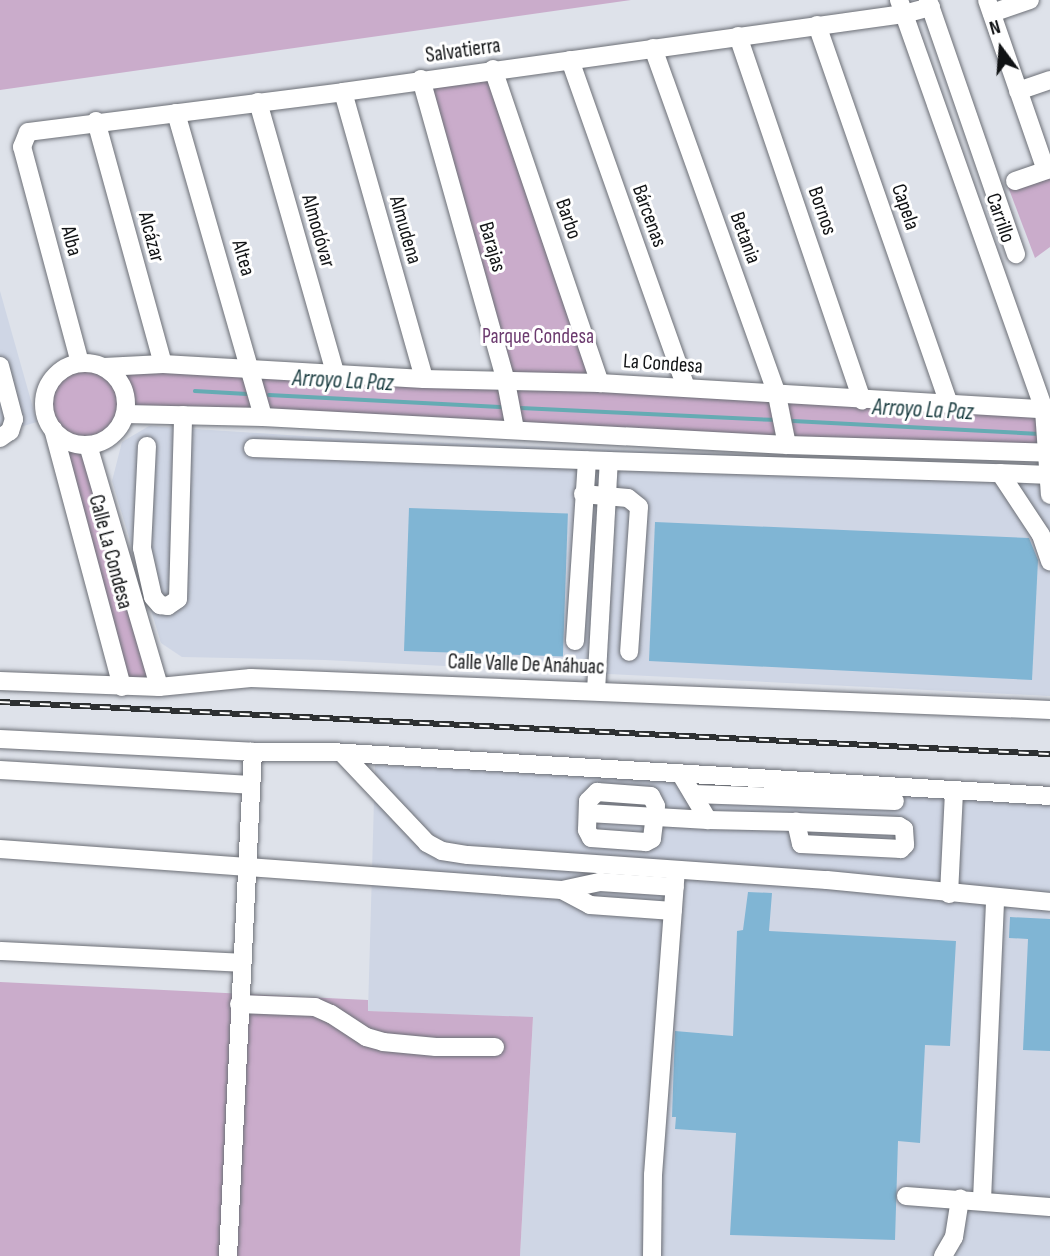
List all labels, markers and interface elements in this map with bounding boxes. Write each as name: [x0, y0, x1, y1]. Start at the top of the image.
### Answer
north arrow: [966, 14, 1036, 84]
text: N: [987, 16, 1003, 41]
street label: Salvatierra: [424, 33, 502, 69]
street label: Bárcenas: [626, 181, 672, 251]
street label: Capela: [885, 181, 925, 233]
street label: Bornos: [802, 184, 842, 238]
street label: Carrillo: [980, 190, 1020, 246]
street label: Almodóvar: [296, 192, 340, 270]
street label: Almudena: [383, 193, 427, 267]
street label: Barbo: [549, 196, 587, 242]
street label: Alcázar: [132, 209, 170, 265]
street label: Betania: [724, 209, 766, 267]
street label: Barajas: [473, 219, 511, 275]
street label: Alba: [55, 223, 87, 259]
street label: Altea: [226, 237, 260, 279]
park label: Parque Condesa: [482, 324, 594, 350]
street label: La Condesa: [622, 349, 704, 379]
water label: Arroyo La Paz: [292, 365, 394, 397]
water label: Arroyo La Paz: [872, 394, 974, 426]
street label: Calle La Condesa: [83, 492, 137, 612]
street label: Calle Valle De Anáhuac: [447, 650, 605, 680]

